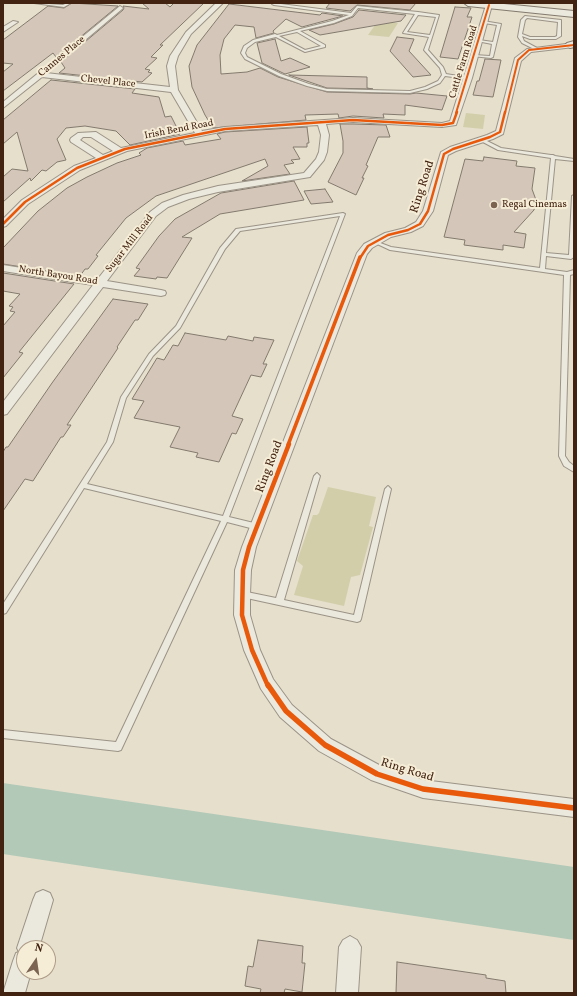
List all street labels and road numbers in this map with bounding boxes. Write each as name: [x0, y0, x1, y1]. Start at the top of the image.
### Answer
street label: Cattle Farm Road: [447, 24, 481, 100]
street label: Cannes Place: [36, 34, 88, 80]
street label: Chevel Place: [80, 73, 136, 91]
street label: Irish Bend Road: [143, 117, 215, 143]
street label: Ring Road: [408, 159, 438, 215]
street label: Sugar Mill Road: [104, 213, 156, 275]
street label: North Bayou Road: [17, 264, 99, 288]
street label: Ring Road: [253, 439, 287, 495]
street label: Ring Road: [379, 756, 435, 786]

